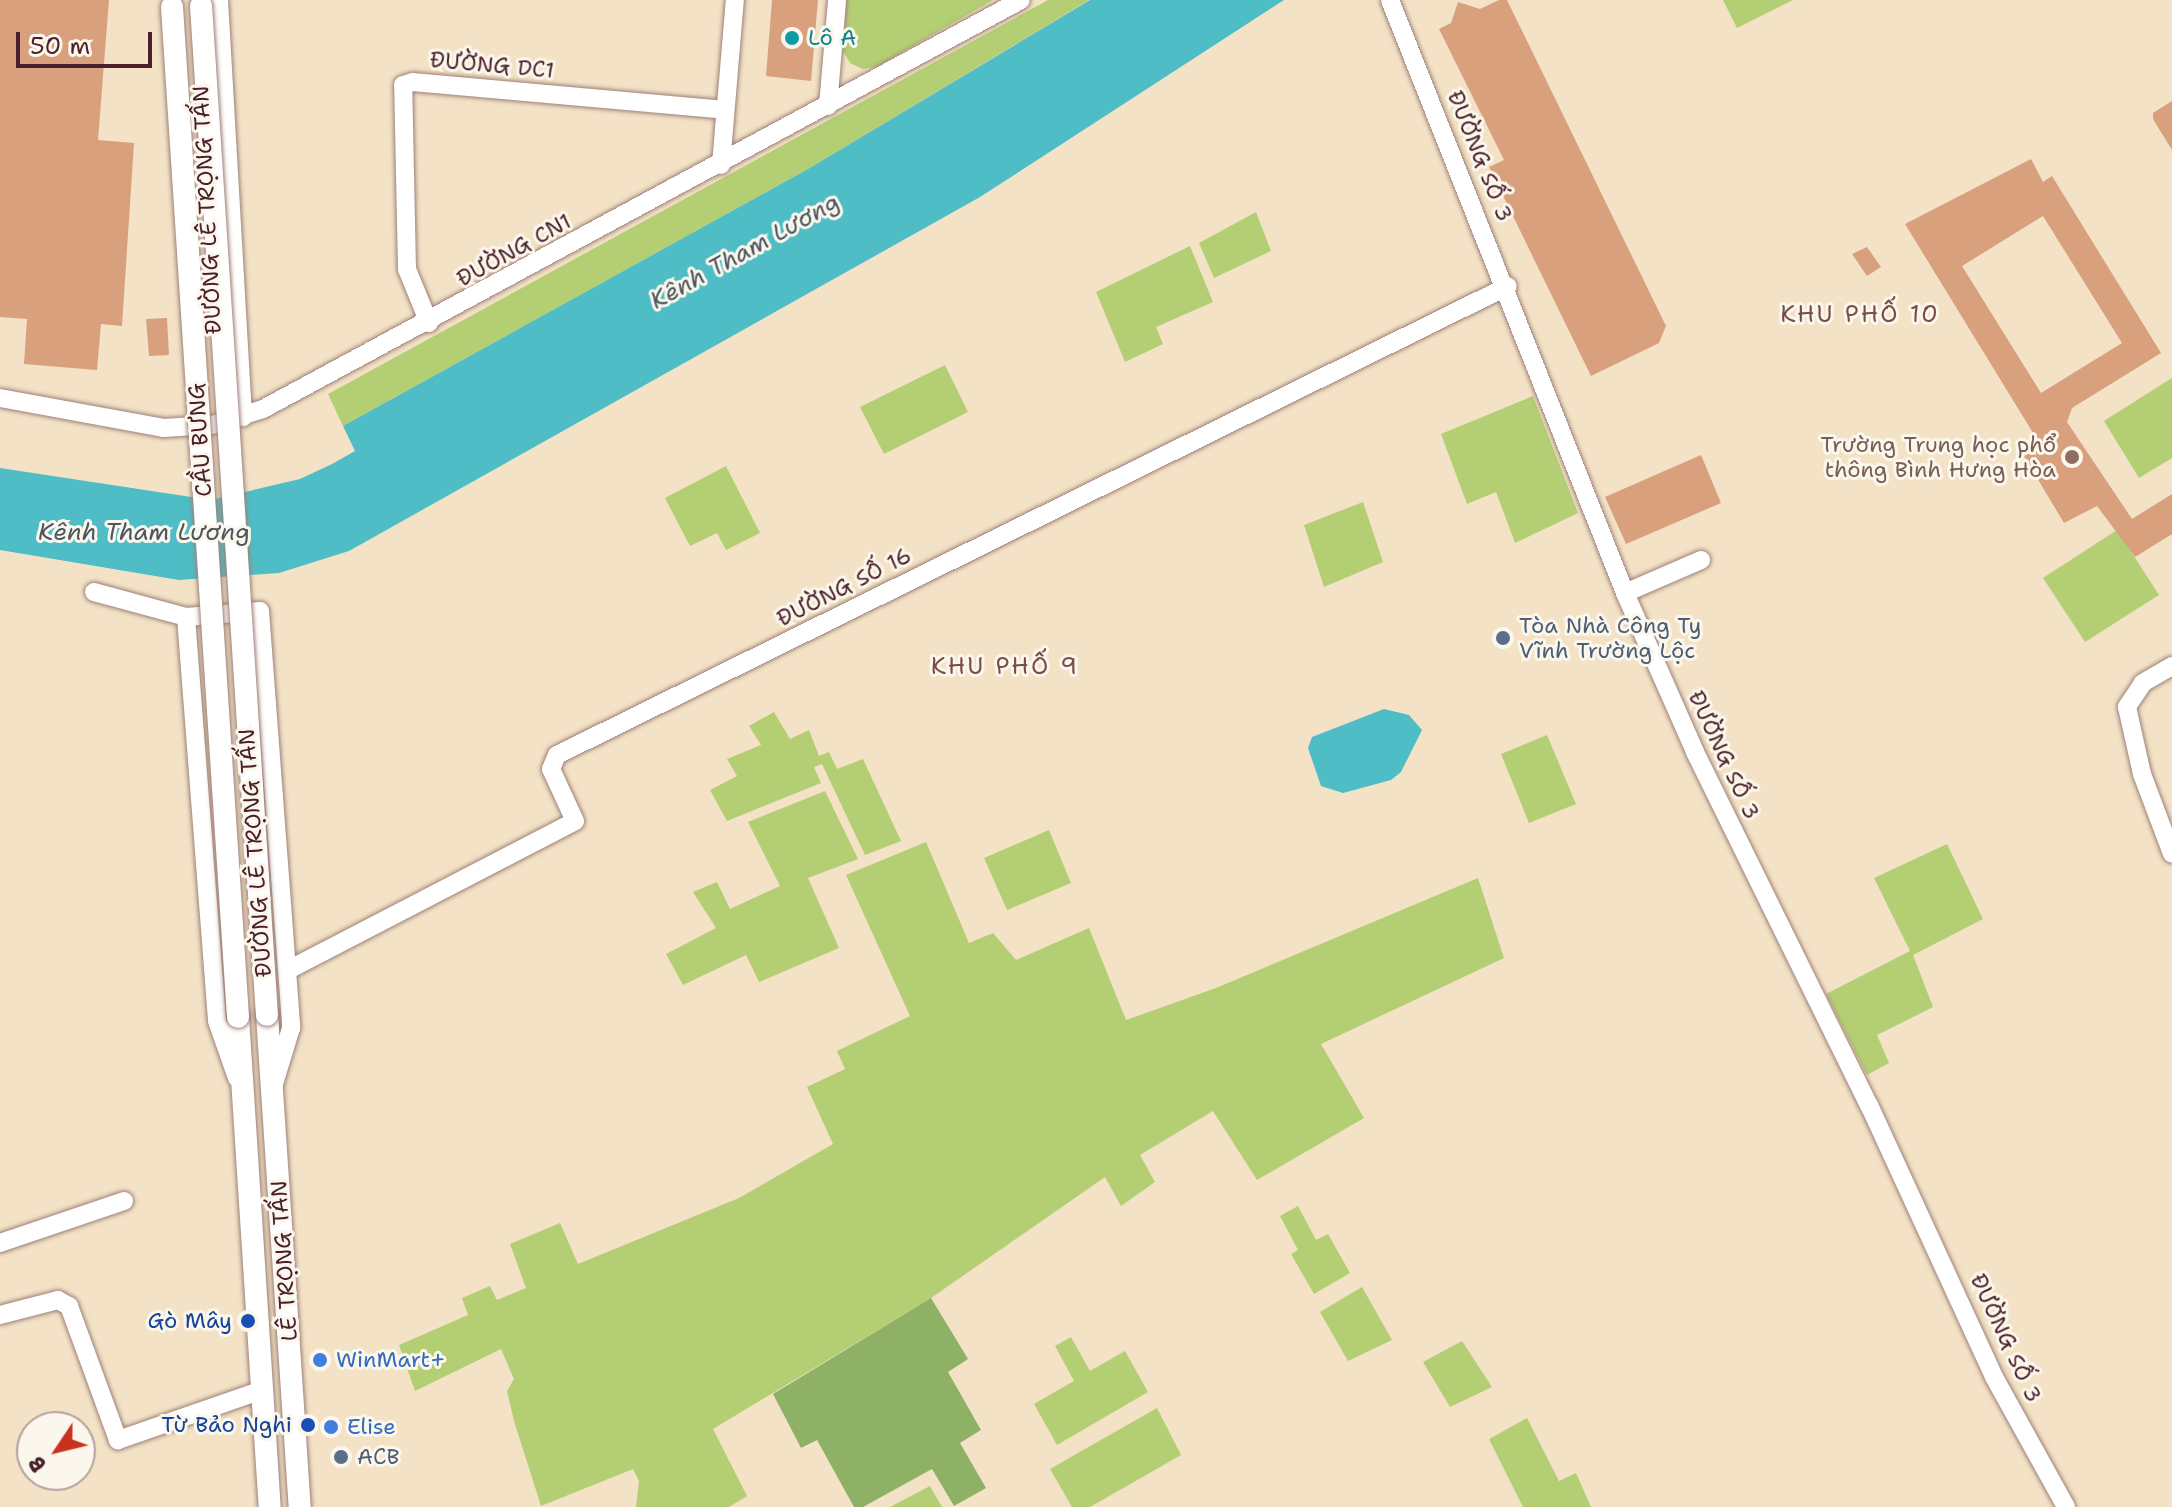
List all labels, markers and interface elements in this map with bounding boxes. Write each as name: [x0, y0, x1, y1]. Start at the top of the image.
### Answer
scale bar: [20, 16, 156, 66]
place label: Lô A: [808, 25, 856, 51]
marker: Lô A: [783, 29, 801, 47]
text: 50 m: [30, 30, 90, 62]
street label: ĐƯỜNG DC1: [429, 46, 555, 84]
street label: ĐƯỜNG LÊ TRỌNG TẤN: [187, 85, 227, 335]
street label: ĐƯỜNG SỐ 3: [1442, 87, 1518, 225]
water label: Kênh Tham Lương: [645, 188, 845, 316]
street label: ĐƯỜNG CN1: [452, 208, 576, 292]
district label: KHU PHỐ 10: [1780, 301, 1940, 329]
street label: CẦU BƯNG: [183, 382, 217, 498]
place label: Trường Trung học phổ thông Bình Hưng Hòa: [1820, 431, 2056, 482]
marker: Trường Trung học phổ thông Bình Hưng Hòa: [2063, 448, 2081, 466]
water label: Kênh Tham Lương: [38, 519, 250, 547]
street label: ĐƯỜNG SỐ 16: [772, 542, 916, 632]
place label: Tòa Nhà Công Ty Vĩnh Trường Lộc: [1519, 612, 1701, 664]
marker: Tòa Nhà Công Ty Vĩnh Trường Lộc: [1494, 629, 1512, 647]
district label: KHU PHỐ 9: [931, 653, 1079, 681]
street label: ĐƯỜNG SỐ 3: [1683, 687, 1765, 823]
street label: ĐƯỜNG LÊ TRỌNG TẤN: [233, 728, 277, 978]
street label: LÊ TRỌNG TẤN: [265, 1180, 303, 1342]
street label: ĐƯỜNG SỐ 3: [1965, 1270, 2047, 1406]
place label: Gò Mây: [147, 1308, 232, 1334]
marker: Gò Mây: [239, 1312, 257, 1330]
place label: WinMart+: [336, 1347, 446, 1373]
marker: WinMart+: [311, 1351, 329, 1369]
north arrow: [16, 1411, 96, 1491]
place label: Từ Bảo Nghi: [161, 1412, 292, 1438]
place label: Elise: [347, 1414, 396, 1440]
marker: Từ Bảo Nghi: [299, 1416, 317, 1434]
marker: Elise: [322, 1418, 340, 1436]
place label: ACB: [357, 1444, 399, 1470]
marker: ACB: [332, 1448, 350, 1466]
text: B: [22, 1450, 53, 1478]

